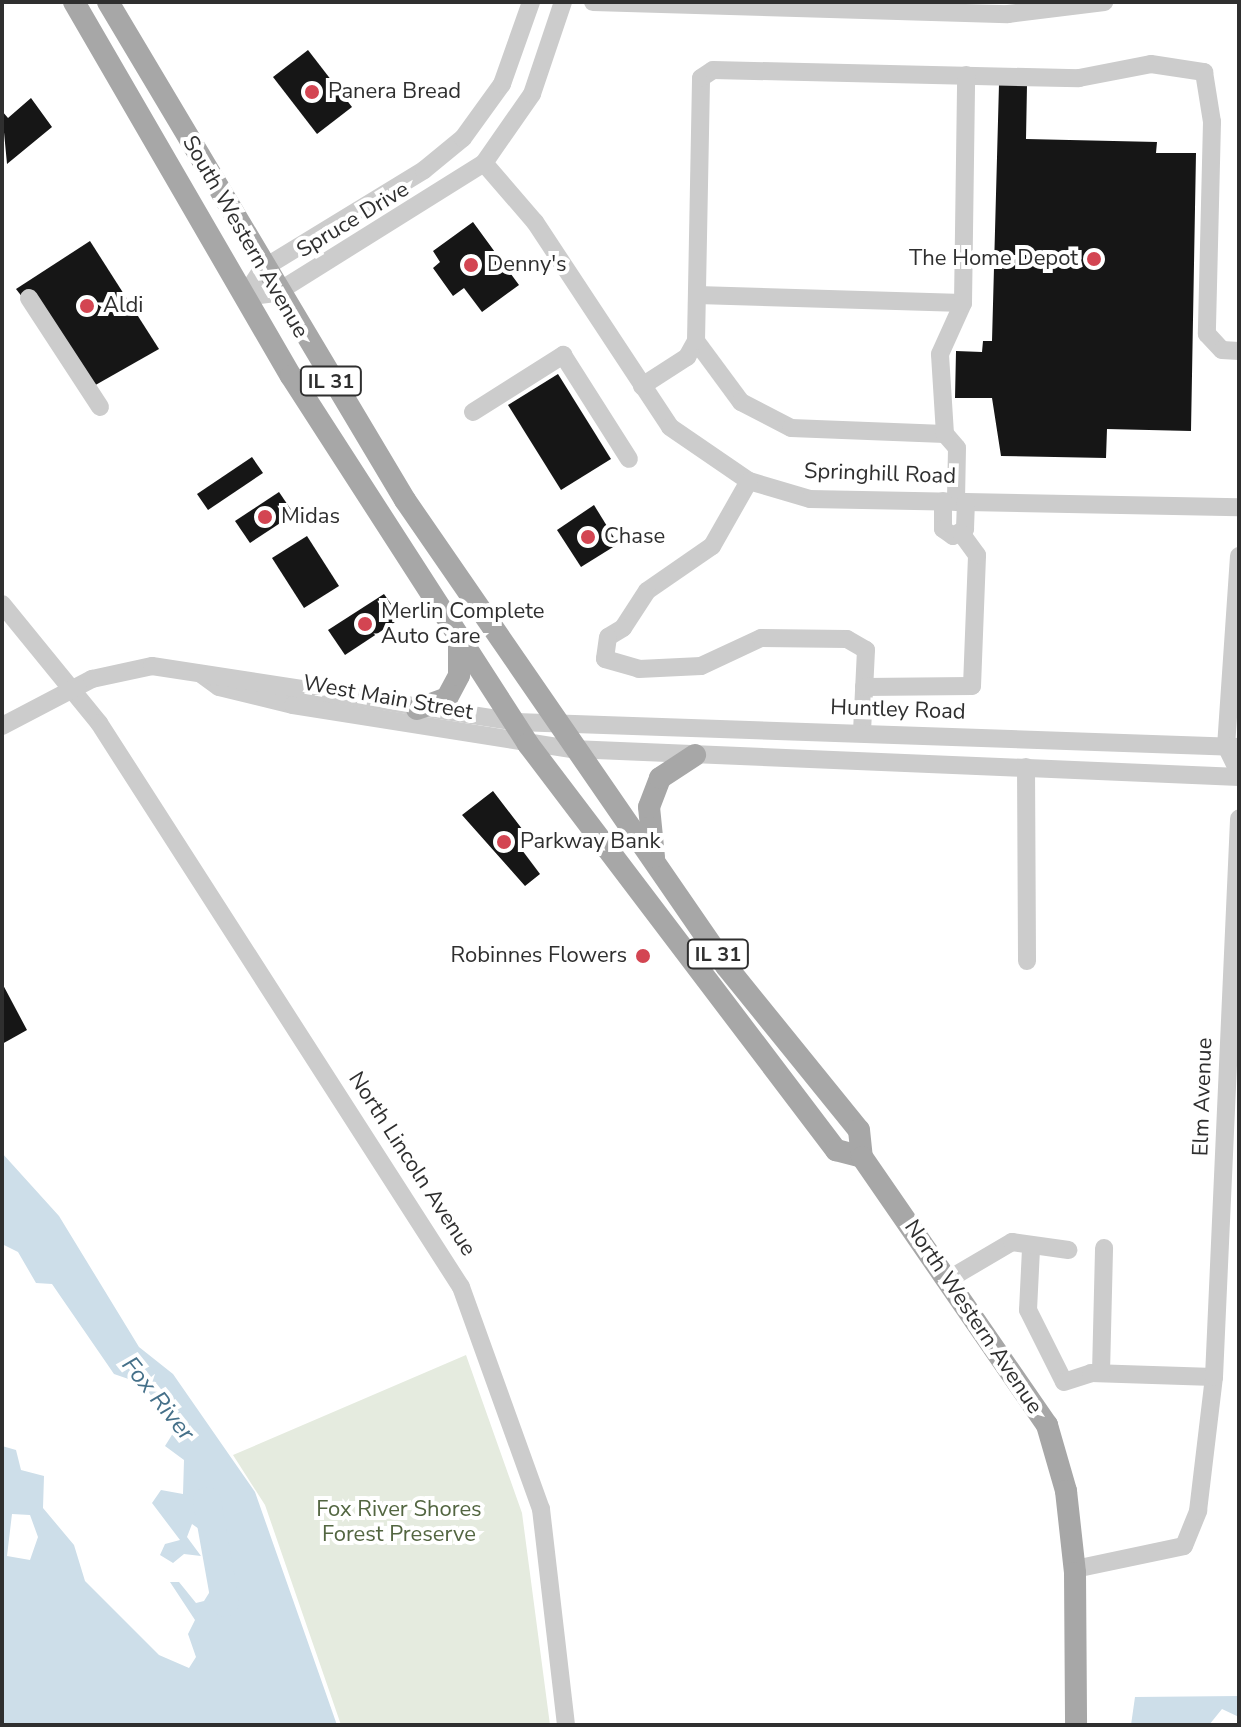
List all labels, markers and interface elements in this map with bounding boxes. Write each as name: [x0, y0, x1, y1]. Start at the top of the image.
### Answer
place label: Panera Bread: [328, 79, 461, 105]
marker: Panera Bread: [303, 83, 321, 101]
street label: South Western Avenue: [176, 131, 314, 343]
street label: Spruce Drive: [292, 176, 414, 264]
place label: The Home Depot: [909, 246, 1078, 272]
marker: The Home Depot: [1085, 250, 1103, 268]
place label: Denny's: [487, 252, 567, 278]
marker: Denny's: [462, 256, 480, 274]
place label: Aldi: [103, 293, 143, 319]
marker: Aldi: [78, 297, 96, 315]
road number: IL 31: [299, 365, 363, 397]
street label: Springhill Road: [803, 458, 957, 490]
place label: Midas: [281, 504, 340, 530]
marker: Midas: [256, 508, 274, 526]
place label: Chase: [604, 524, 665, 550]
marker: Chase: [579, 528, 597, 546]
place label: Merlin Complete Auto Care: [381, 598, 544, 650]
marker: Merlin Complete Auto Care: [356, 615, 374, 633]
street label: West Main Street: [301, 670, 475, 726]
street label: Huntley Road: [830, 694, 966, 726]
place label: Parkway Bank: [520, 829, 660, 855]
marker: Parkway Bank: [495, 833, 513, 851]
road number: IL 31: [686, 938, 750, 970]
place label: Robinnes Flowers: [451, 943, 627, 969]
marker: Robinnes Flowers: [634, 947, 652, 965]
street label: Elm Avenue: [1188, 1037, 1218, 1157]
street label: North Lincoln Avenue: [343, 1067, 481, 1261]
street label: North Western Avenue: [898, 1215, 1048, 1419]
water label: Fox River: [115, 1351, 201, 1447]
park label: Fox River Shores Forest Preserve: [316, 1496, 482, 1548]

